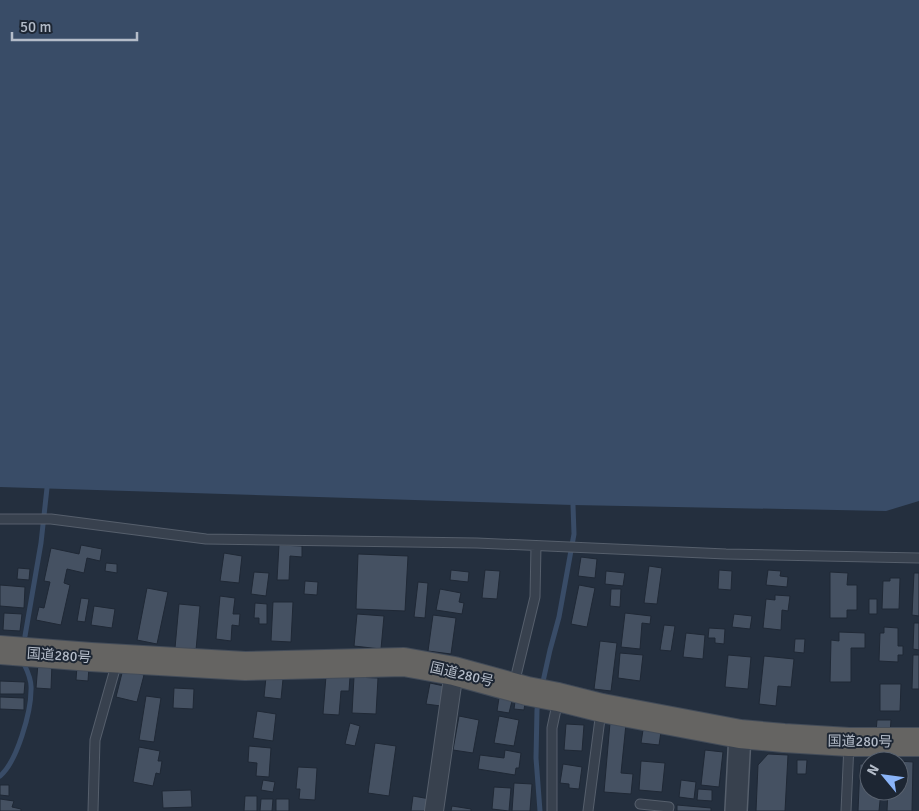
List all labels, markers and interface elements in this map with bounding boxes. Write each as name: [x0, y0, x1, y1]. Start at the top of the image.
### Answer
scale bar: [12, 10, 138, 42]
text: 50 m: [20, 18, 51, 36]
street label: 国道280号: [26, 645, 92, 666]
street label: 国道280号: [428, 659, 495, 690]
street label: 国道280号: [828, 732, 892, 751]
north arrow: [859, 751, 909, 801]
text: N: [863, 762, 883, 778]

